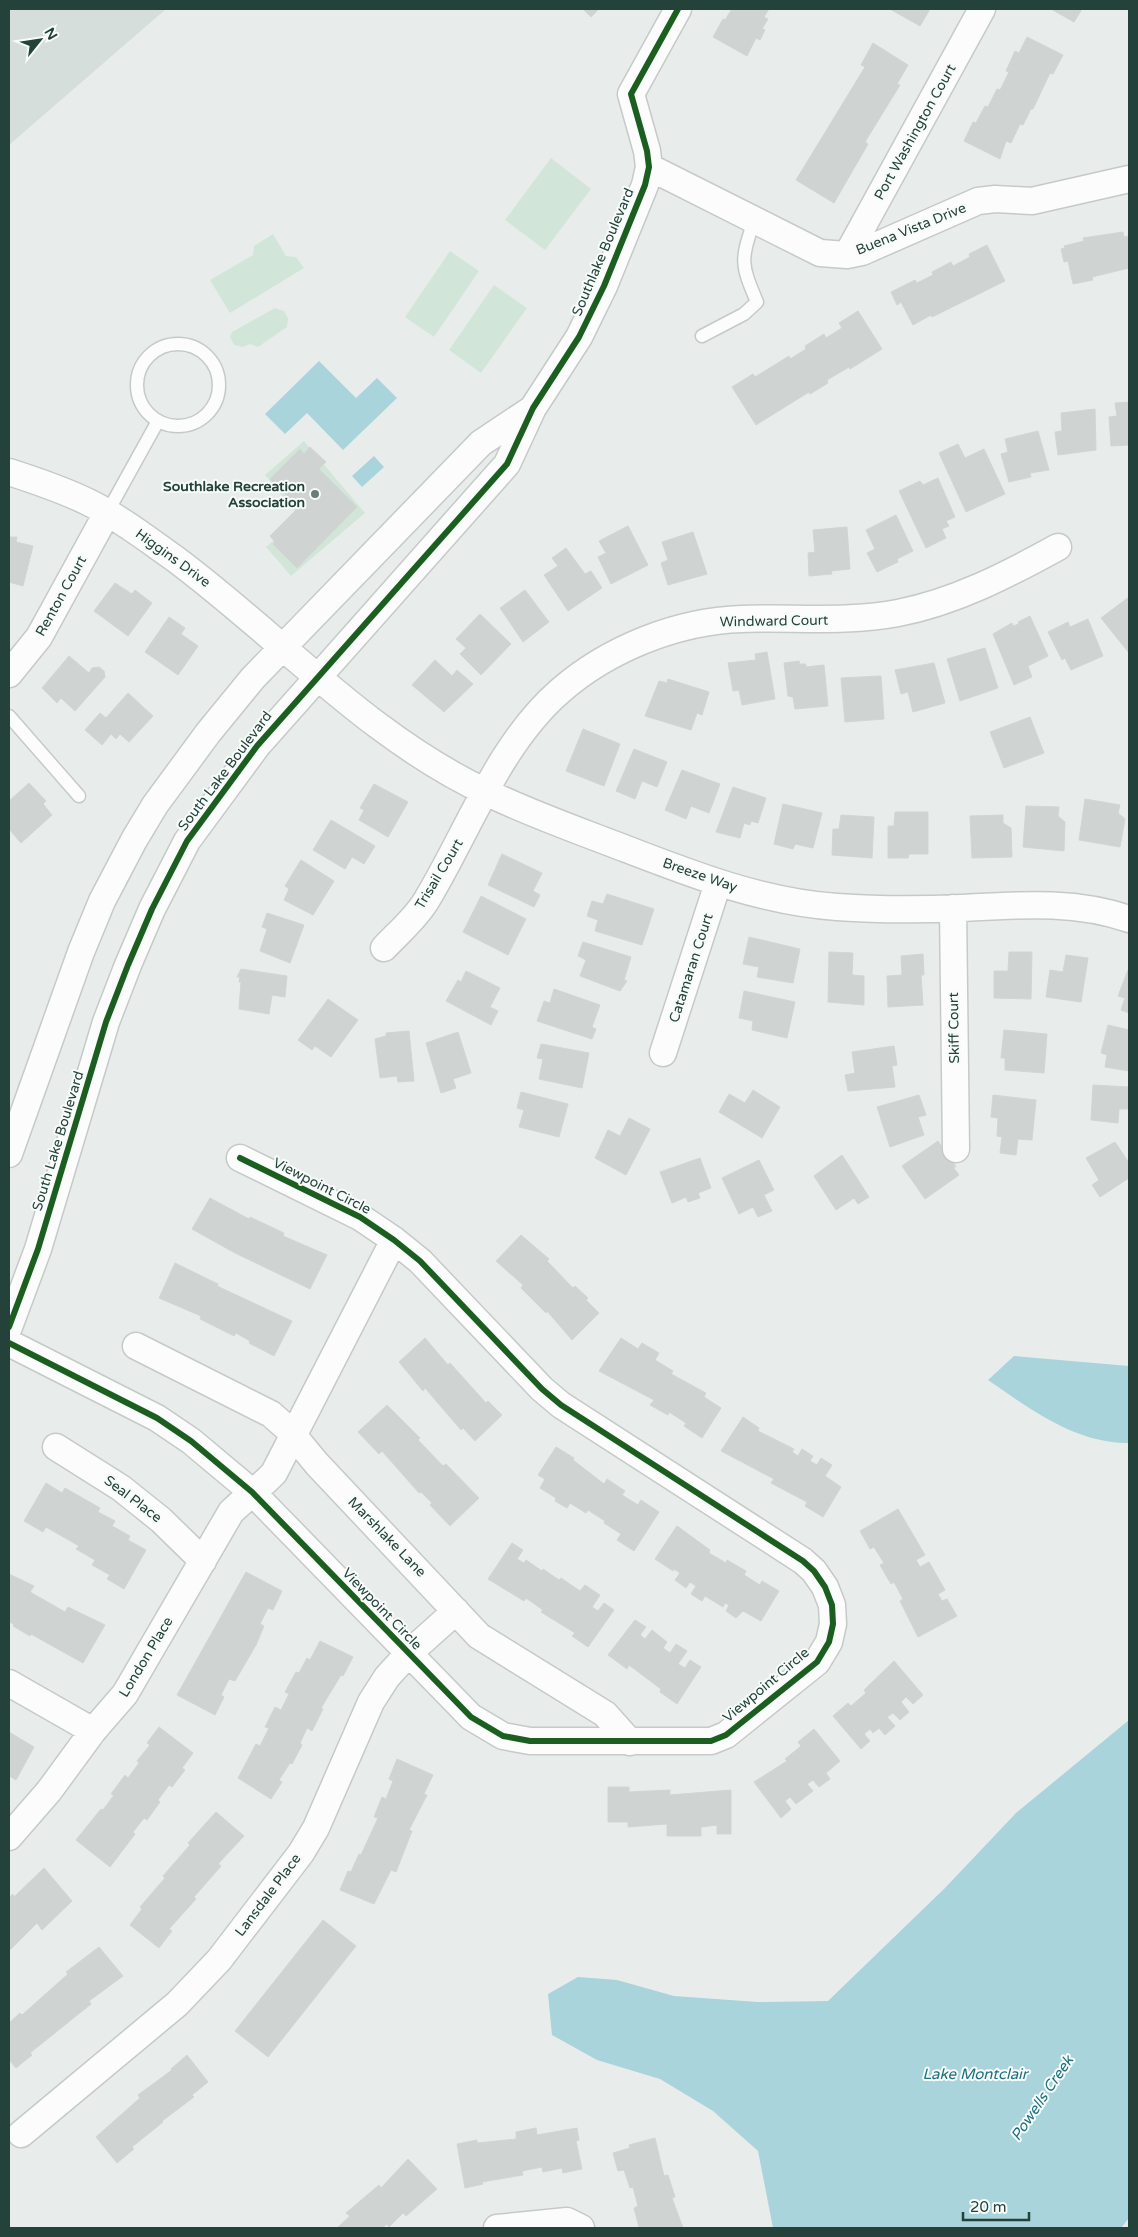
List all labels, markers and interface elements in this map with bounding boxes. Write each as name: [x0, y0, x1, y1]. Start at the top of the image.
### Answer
north arrow: [15, 15, 65, 65]
text: N: [41, 25, 61, 43]
street label: Port Washington Court: [871, 60, 960, 203]
street label: Southlake Boulevard: [568, 186, 638, 318]
street label: Buena Vista Drive: [854, 199, 969, 259]
place label: Southlake Recreation Association: [163, 478, 305, 511]
marker: Southlake Recreation Association: [309, 488, 321, 500]
street label: Higgins Drive: [132, 525, 214, 591]
street label: Renton Court: [32, 552, 90, 639]
street label: Windward Court: [720, 612, 829, 630]
street label: South Lake Boulevard: [174, 708, 276, 834]
street label: Trisail Court: [411, 835, 467, 912]
street label: Breeze Way: [660, 854, 740, 896]
street label: Catamaran Court: [665, 911, 717, 1025]
street label: Skiff Court: [945, 992, 963, 1064]
street label: South Lake Boulevard: [29, 1069, 87, 1213]
street label: Viewpoint Circle: [270, 1154, 374, 1218]
street label: Seal Place: [101, 1472, 165, 1526]
street label: Marshlake Lane: [344, 1493, 430, 1581]
street label: Viewpoint Circle: [339, 1564, 425, 1654]
street label: London Place: [115, 1614, 177, 1700]
street label: Viewpoint Circle: [719, 1644, 813, 1726]
street label: Lansdale Place: [231, 1850, 305, 1940]
water label: Powells Creek: [1007, 2051, 1078, 2144]
water label: Lake Montclair: [922, 2065, 1030, 2083]
scale bar: [963, 2190, 1029, 2222]
text: 20 m: [970, 2198, 1007, 2216]

